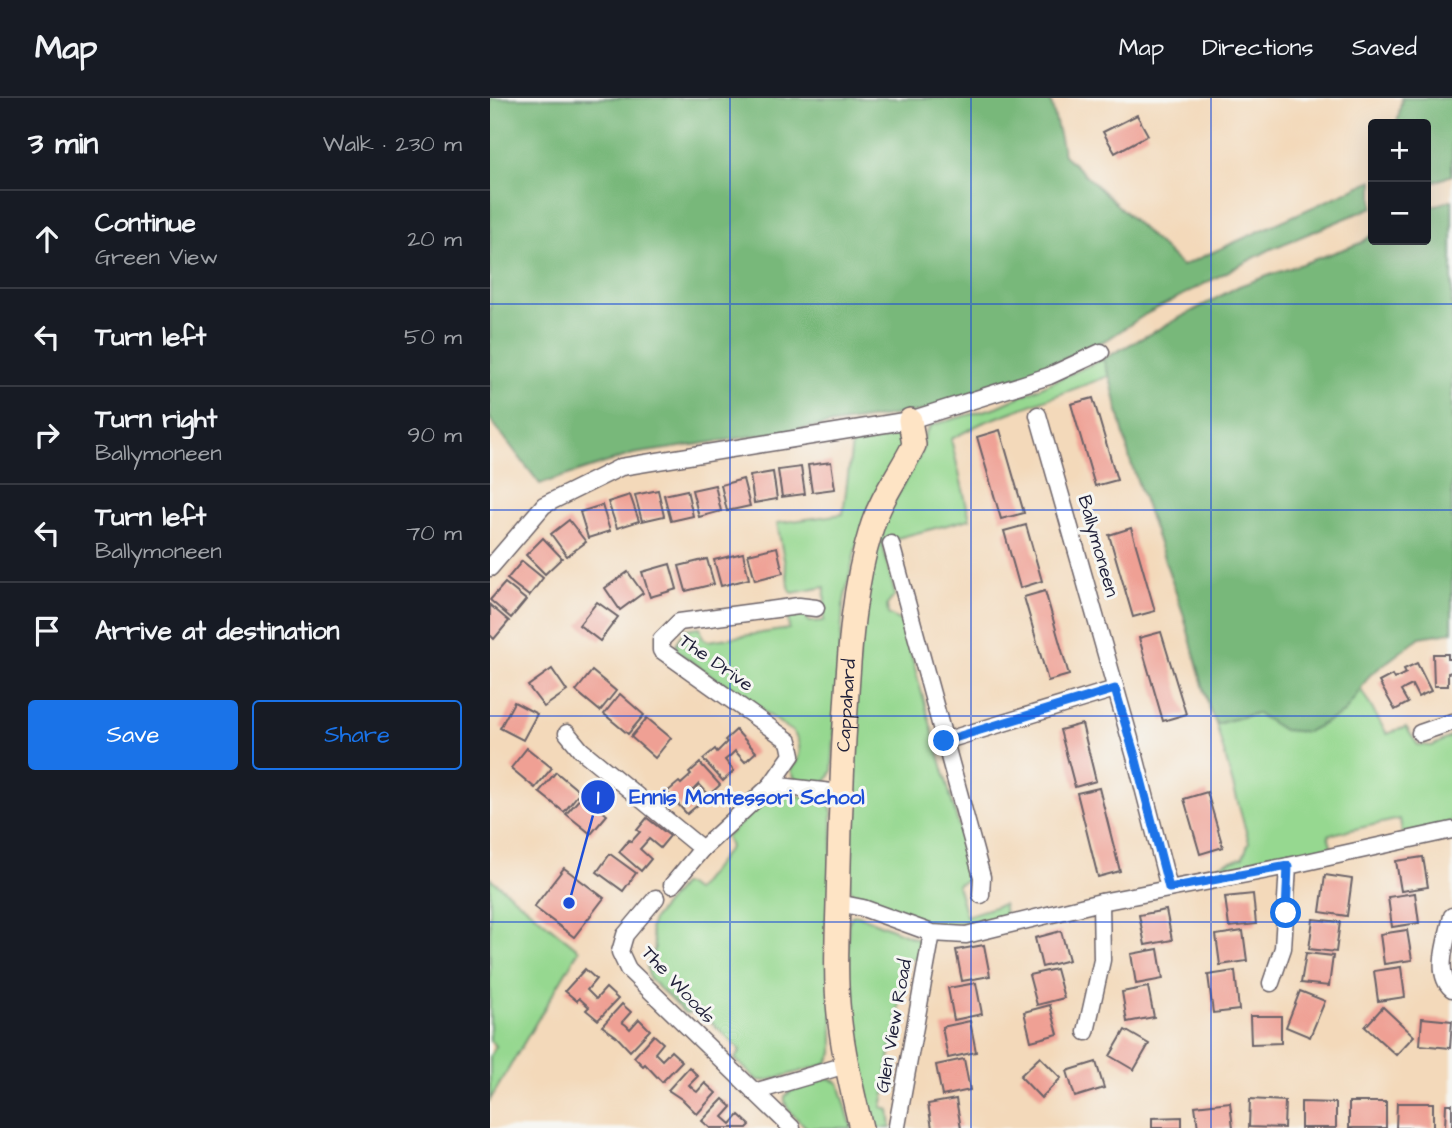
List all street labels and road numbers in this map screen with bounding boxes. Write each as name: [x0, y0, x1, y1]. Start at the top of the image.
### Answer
street label: Ballymoneen: [1070, 492, 1125, 600]
street label: The Drive: [673, 628, 759, 698]
street label: Cappahard: [830, 658, 863, 753]
street label: The Woods: [635, 940, 721, 1030]
street label: Glen View Road: [869, 957, 919, 1095]

